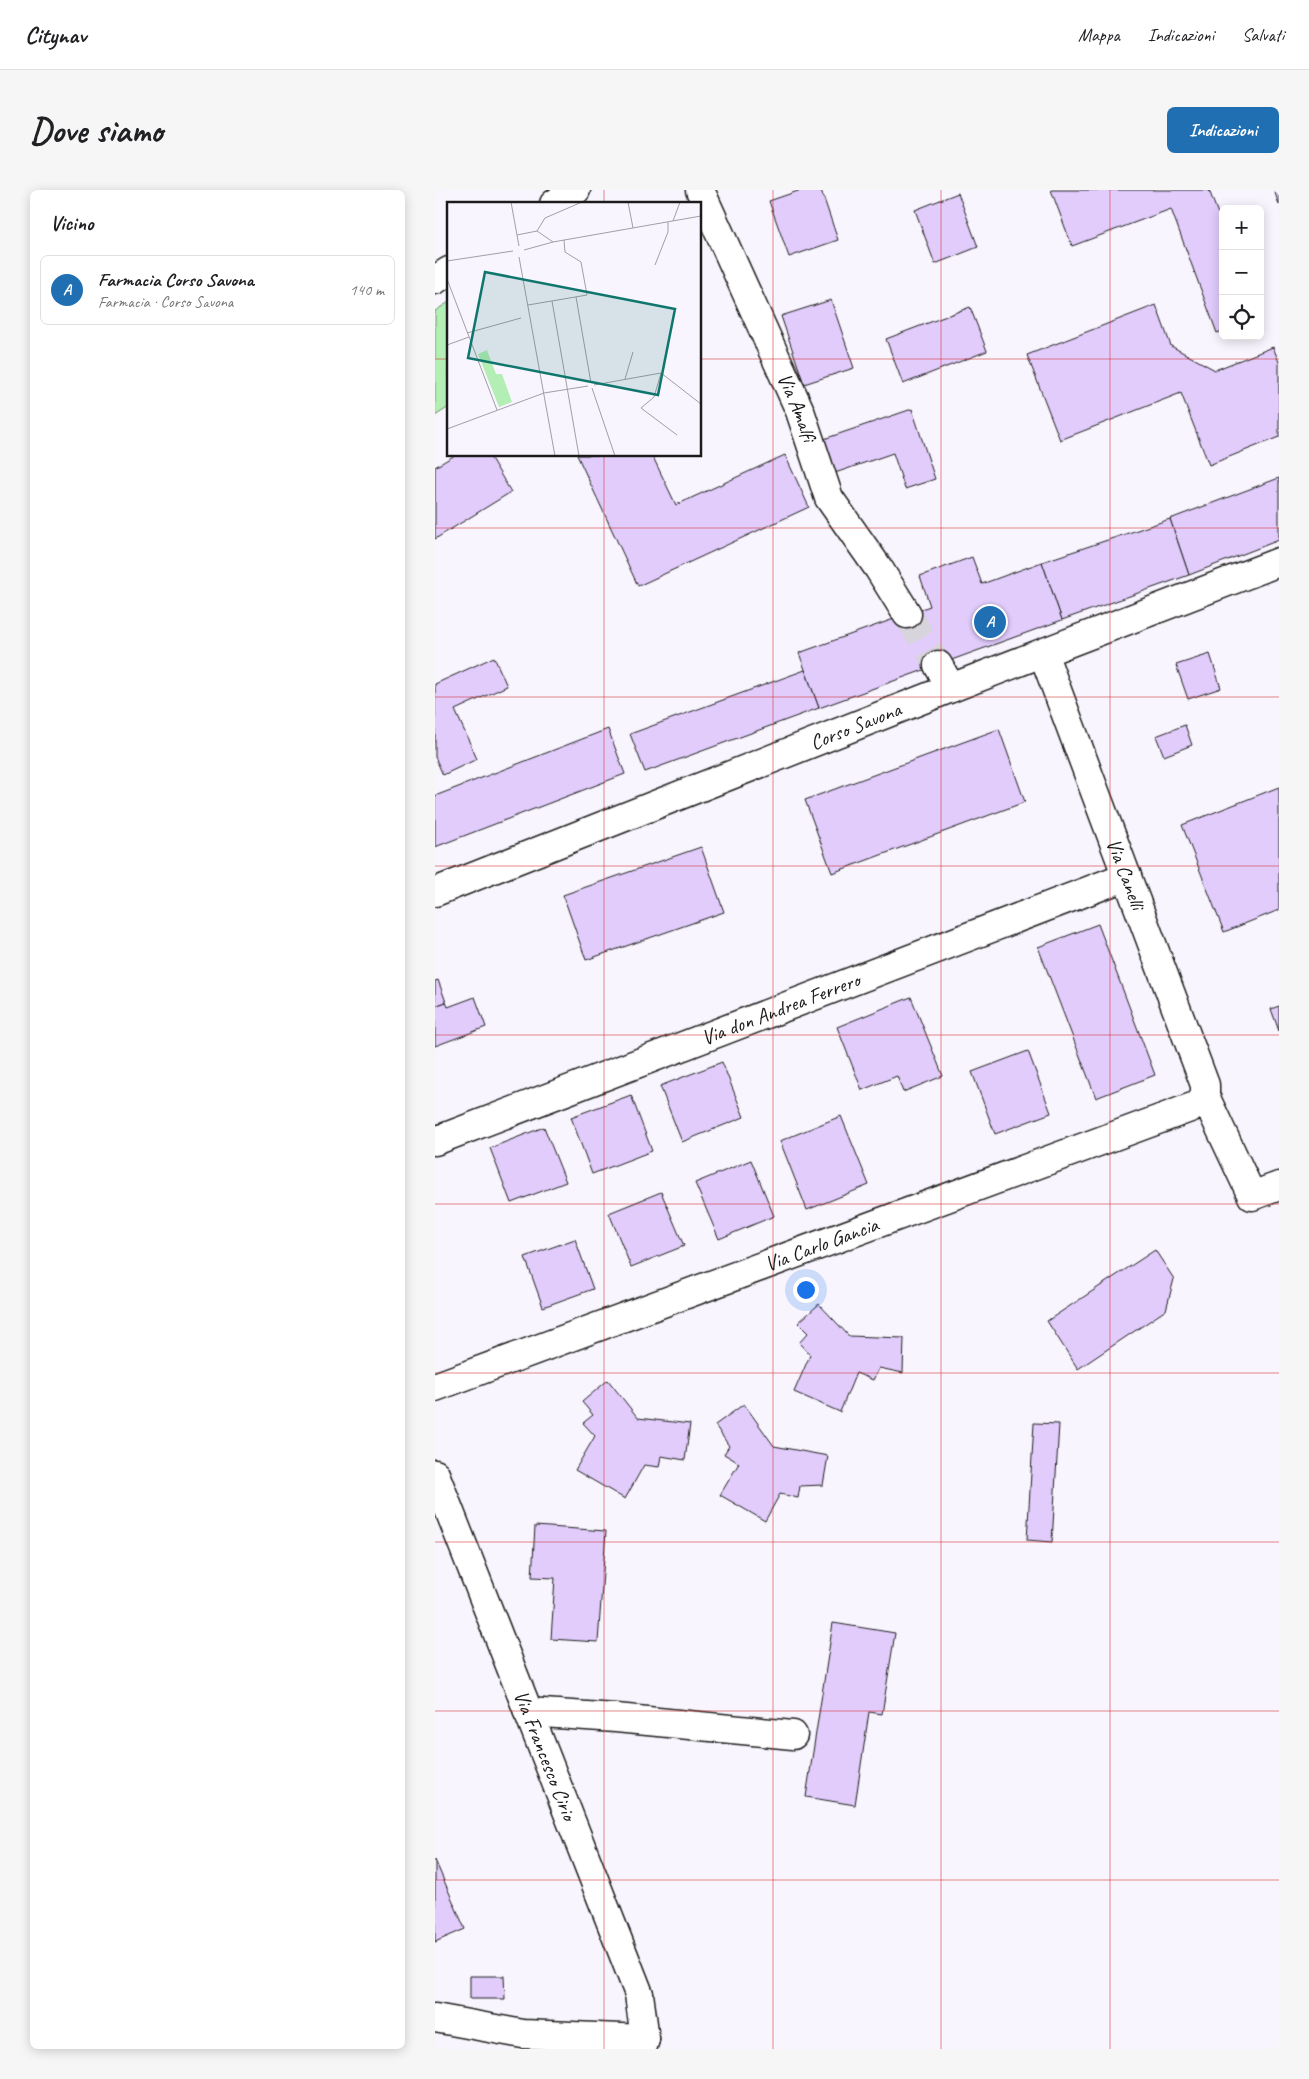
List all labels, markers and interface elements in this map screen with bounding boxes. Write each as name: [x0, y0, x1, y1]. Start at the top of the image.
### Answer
text: Citynav: [25, 20, 86, 50]
text: Mappa: [1078, 24, 1120, 46]
text: Indicazioni: [1148, 24, 1214, 46]
text: Salvati: [1242, 24, 1284, 46]
button: Indicazioni: [1167, 107, 1279, 153]
text: Dove siamo: [30, 108, 163, 153]
inset map: [447, 202, 701, 456]
map controls: [1219, 205, 1264, 340]
button: +: [1219, 205, 1264, 250]
text: Vicino: [50, 210, 93, 236]
button: −: [1219, 250, 1264, 295]
text: Farmacia Corso Savona: [98, 268, 254, 292]
text: A: [63, 280, 71, 300]
text: 140 m: [350, 280, 384, 300]
text: Farmacia · Corso Savona: [98, 292, 233, 312]
button: locate: [1219, 295, 1264, 340]
street label: Via Amalfi: [771, 369, 823, 447]
pin: A: [974, 603, 1006, 641]
street label: Corso Savona: [806, 696, 906, 755]
street label: Via Canelli: [1101, 835, 1152, 916]
street label: Via don Andrea Ferrero: [698, 966, 866, 1051]
street label: Via Carlo Gancia: [761, 1211, 884, 1277]
your location: [793, 1277, 819, 1303]
street label: Via Francesco Cirio: [508, 1686, 583, 1826]

